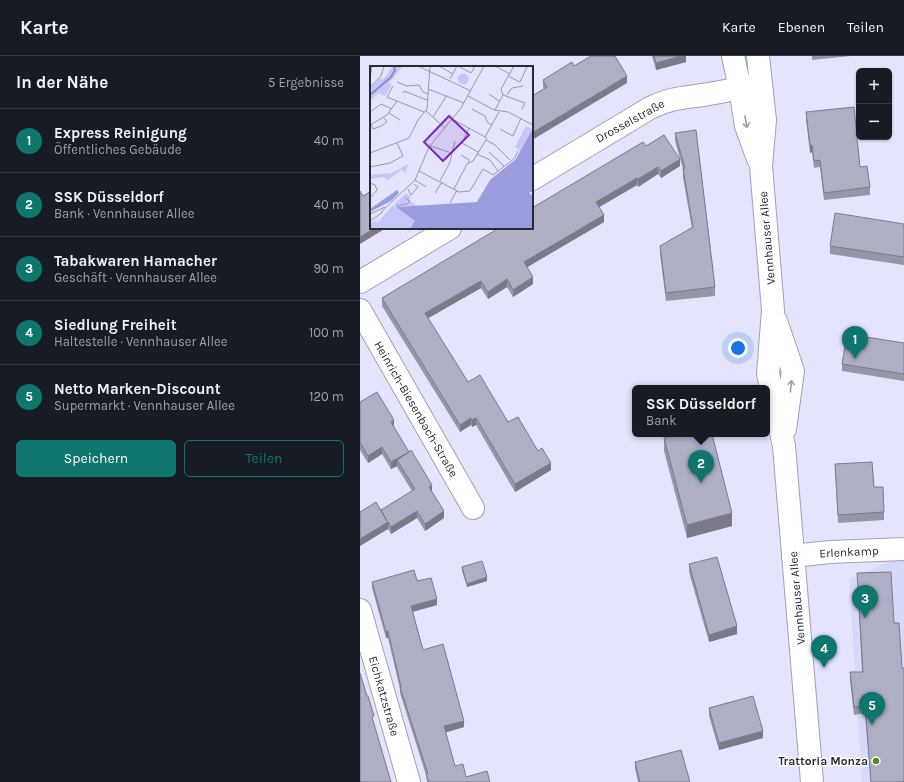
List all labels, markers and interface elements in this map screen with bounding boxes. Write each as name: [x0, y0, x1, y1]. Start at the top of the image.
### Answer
text: Karte: [20, 17, 69, 39]
text: Karte: [722, 19, 756, 36]
text: Ebenen: [778, 19, 825, 36]
text: Teilen: [847, 19, 884, 36]
inset map: [370, 66, 533, 229]
map controls: [856, 68, 892, 140]
button: +: [856, 68, 892, 104]
text: In der Nähe: [16, 72, 108, 92]
text: 5 Ergebnisse: [268, 75, 344, 90]
street label: Drosselstraße: [593, 96, 667, 146]
button: −: [856, 104, 892, 140]
one-way arrow: [742, 115, 750, 128]
text: Express Reinigung: [54, 124, 187, 142]
text: 1: [27, 133, 31, 148]
text: 40 m: [314, 133, 344, 148]
text: Öffentliches Gebäude: [54, 142, 182, 157]
text: SSK Düsseldorf: [54, 188, 164, 206]
street label: Vennhauser Allee: [756, 191, 778, 285]
text: 2: [25, 197, 33, 212]
text: 40 m: [314, 197, 344, 212]
text: Bank · Vennhauser Allee: [54, 206, 194, 221]
text: Tabakwaren Hamacher: [54, 252, 217, 270]
text: 3: [25, 261, 33, 276]
text: 90 m: [313, 261, 344, 276]
text: Geschäft · Vennhauser Allee: [54, 270, 217, 285]
text: Siedlung Freiheit: [54, 316, 177, 334]
text: 4: [25, 325, 33, 340]
text: 100 m: [309, 325, 344, 340]
pin: 1: [842, 326, 868, 359]
text: Haltestelle · Vennhauser Allee: [54, 334, 227, 349]
street label: Heinrich-Biesenbach-Straße: [371, 338, 461, 480]
your location: [728, 338, 748, 358]
text: Netto Marken-Discount: [54, 380, 221, 398]
one-way arrow: [787, 380, 795, 393]
popup: [632, 385, 770, 437]
text: 5: [25, 389, 33, 404]
text: 120 m: [309, 389, 344, 404]
text: SSK Düsseldorf: [646, 395, 756, 413]
text: Supermarkt · Vennhauser Allee: [54, 398, 235, 413]
text: Bank: [646, 413, 676, 428]
button: Speichern: [16, 440, 176, 477]
button: Teilen: [184, 440, 344, 477]
pin: 2: [688, 450, 714, 483]
street label: Erlenkamp: [819, 543, 879, 561]
street label: Vennhauser Allee: [786, 551, 808, 645]
pin: 3: [852, 585, 878, 618]
pin: 4: [811, 635, 837, 668]
street label: Eichkatzstraße: [366, 654, 402, 738]
pin: 5: [859, 692, 885, 725]
place label: Trattoria Monza: [778, 754, 868, 768]
marker: Trattoria Monza: [871, 756, 881, 766]

